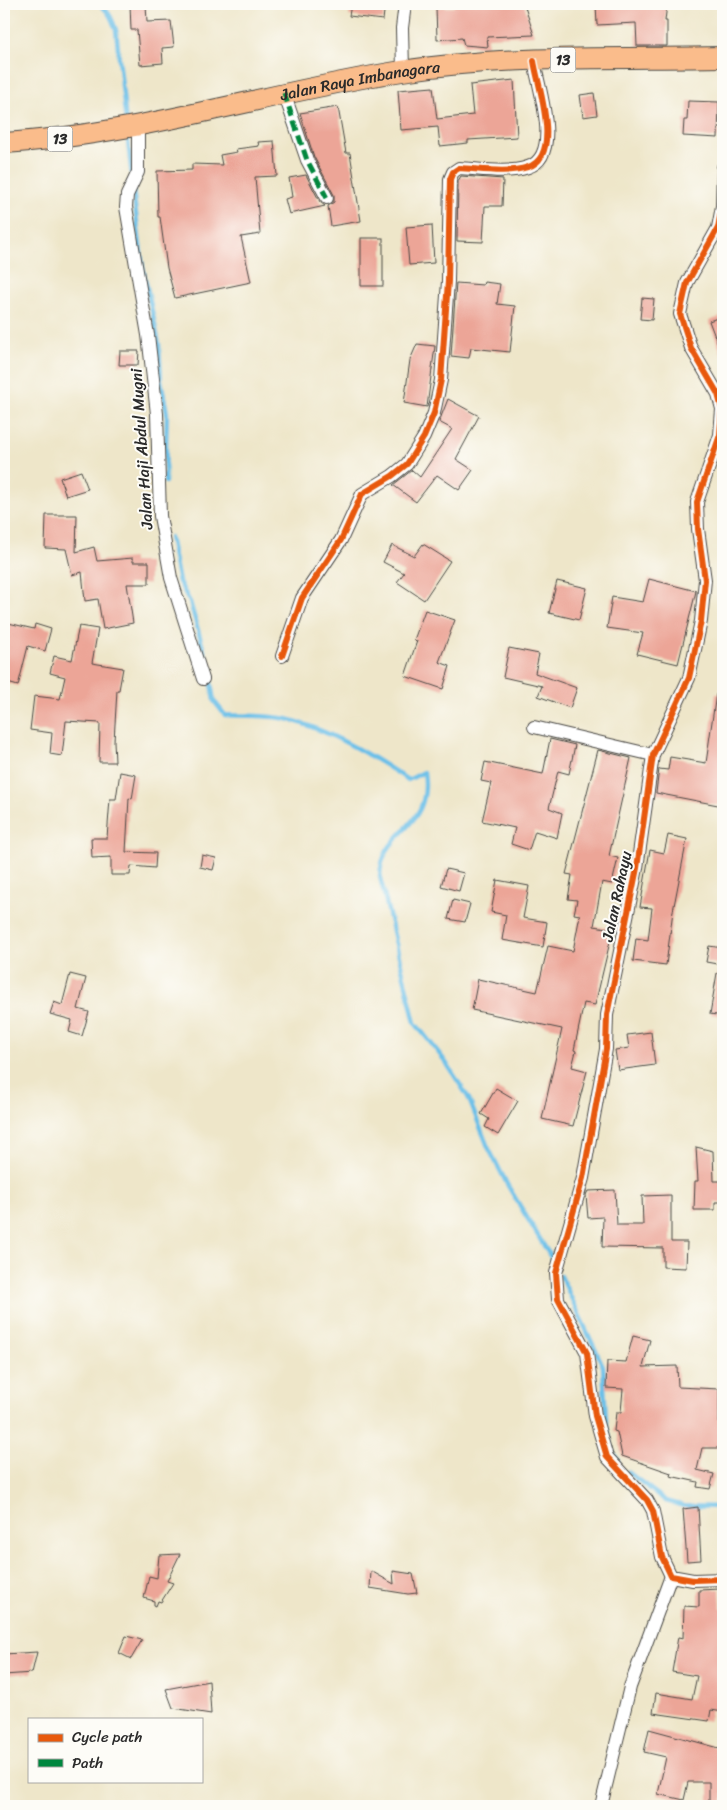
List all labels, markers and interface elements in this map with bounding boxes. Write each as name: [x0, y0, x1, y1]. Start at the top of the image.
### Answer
road number: 13: [550, 48, 576, 72]
street label: Jalan Raya Imbanagara: [277, 52, 442, 110]
road number: 13: [48, 126, 72, 152]
street label: Jalan Haji Abdul Mugni: [121, 367, 162, 531]
street label: Jalan Rahayu: [593, 848, 640, 945]
legend: [28, 1718, 202, 1782]
text: Cycle path: [72, 1724, 143, 1750]
text: Path: [72, 1750, 103, 1776]

